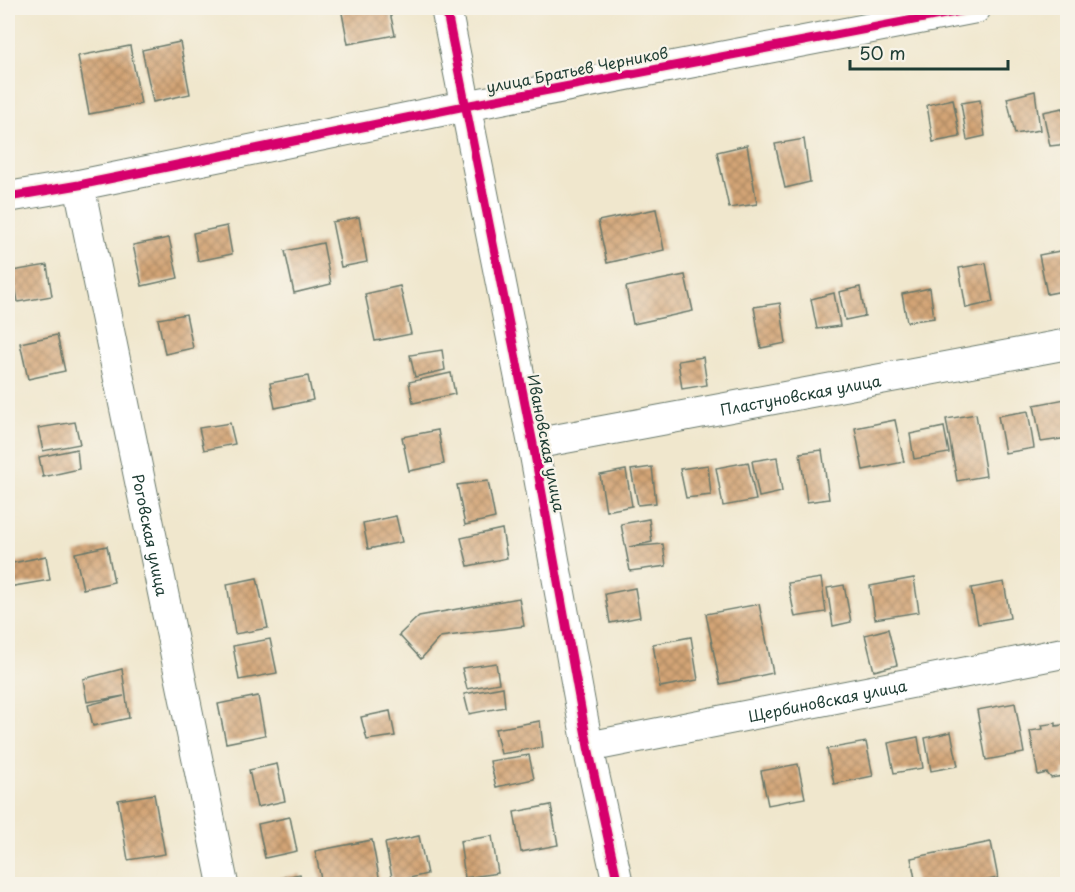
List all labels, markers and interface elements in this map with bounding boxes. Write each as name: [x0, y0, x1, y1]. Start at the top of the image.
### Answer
scale bar: [850, 33, 1008, 71]
text: 50 m: [859, 39, 906, 66]
street label: улица Братьев Черников: [484, 40, 670, 98]
street label: Пластуновская улица: [718, 368, 883, 420]
street label: Ивановская улица: [522, 372, 572, 514]
street label: Роговская улица: [127, 471, 175, 598]
street label: Щербиновская улица: [746, 673, 909, 727]

